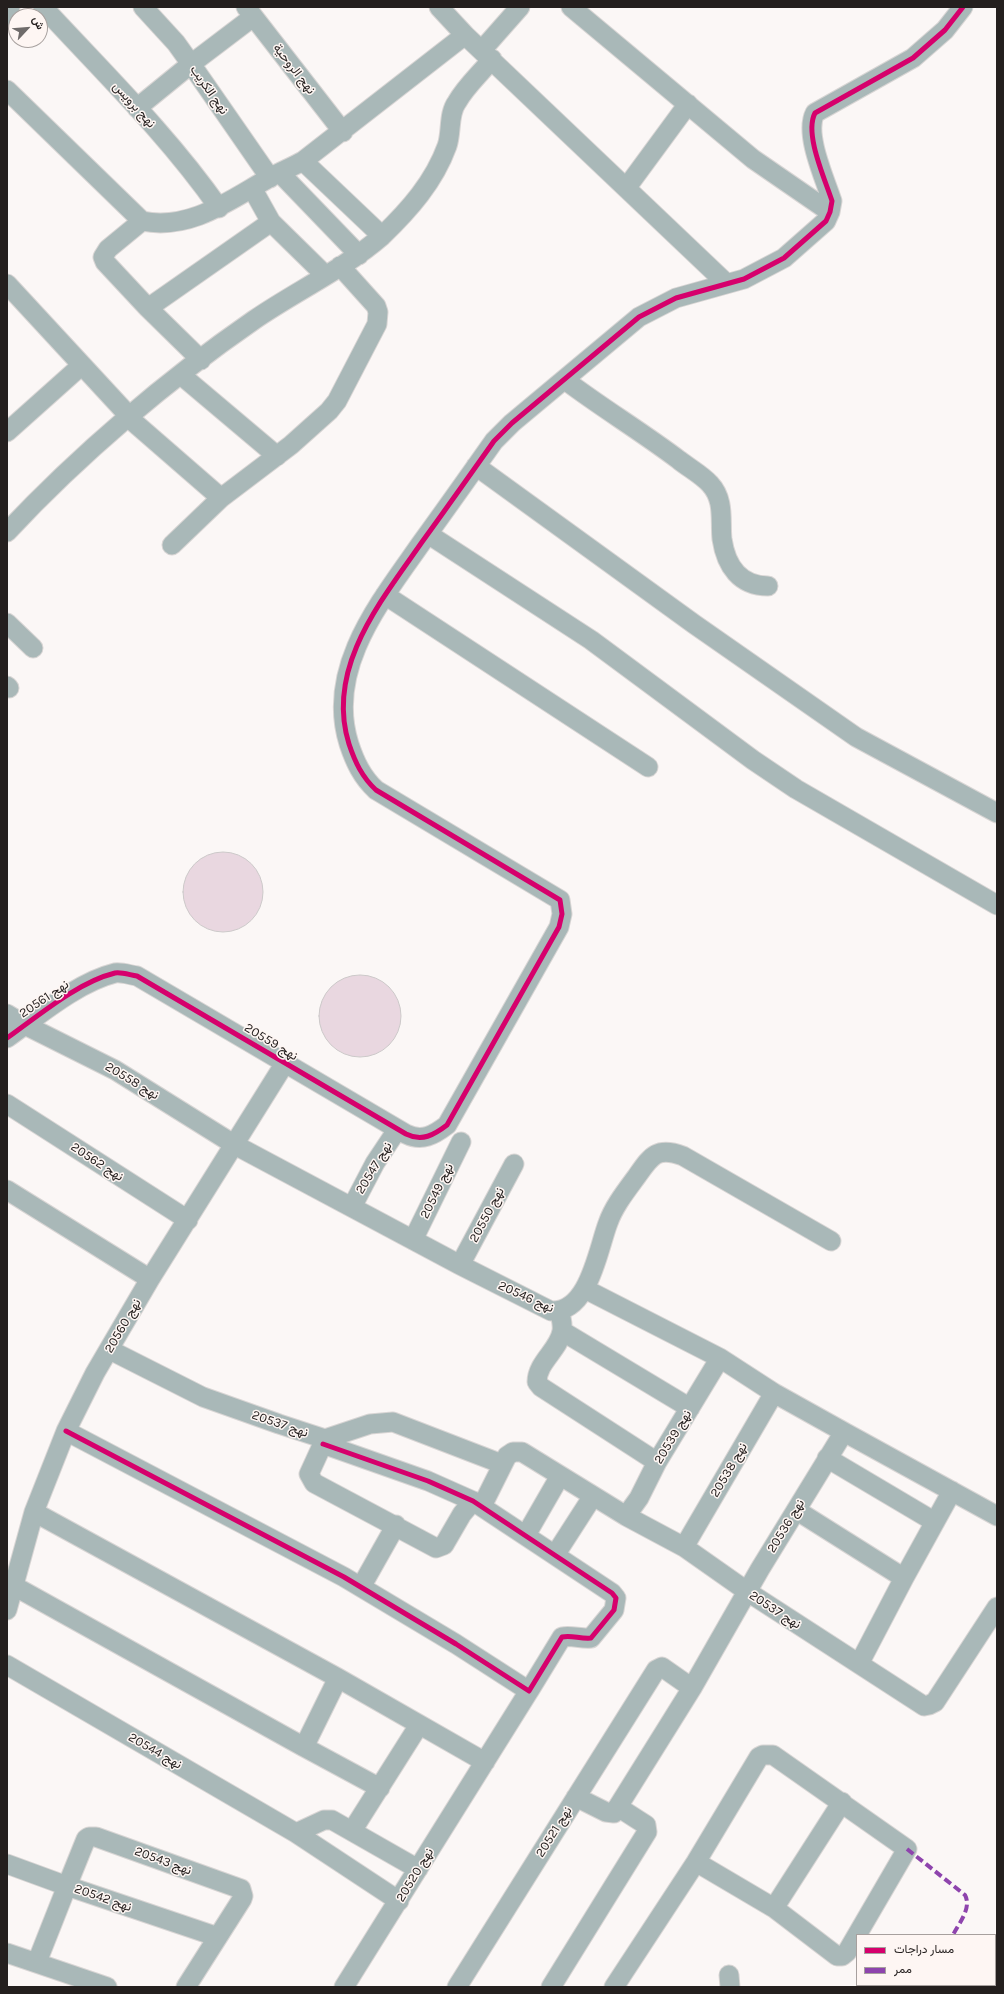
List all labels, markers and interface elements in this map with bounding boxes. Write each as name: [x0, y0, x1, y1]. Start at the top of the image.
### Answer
north arrow: [8, 8, 48, 48]
text: ش: [30, 14, 47, 32]
street label: نهج الروحية: [269, 41, 319, 97]
street label: نهج الكريب: [186, 62, 232, 118]
street label: نهج برويس: [109, 79, 159, 131]
street label: نهج 20561: [16, 977, 72, 1021]
street label: نهج 20559: [241, 1020, 301, 1064]
street label: نهج 20558: [102, 1059, 162, 1103]
street label: نهج 20562: [68, 1139, 126, 1185]
street label: نهج 20547: [352, 1139, 396, 1197]
street label: نهج 20549: [417, 1161, 457, 1221]
street label: نهج 20550: [466, 1185, 508, 1245]
street label: نهج 20546: [496, 1278, 556, 1316]
street label: نهج 20560: [101, 1296, 145, 1356]
street label: نهج 20537: [250, 1407, 310, 1441]
street label: نهج 20539: [651, 1407, 695, 1467]
street label: نهج 20538: [707, 1440, 751, 1500]
street label: نهج 20536: [764, 1496, 808, 1556]
street label: نهج 20537: [746, 1588, 804, 1632]
street label: نهج 20544: [125, 1729, 185, 1773]
street label: نهج 20521: [532, 1804, 576, 1860]
street label: نهج 20543: [132, 1843, 194, 1879]
street label: نهج 20520: [393, 1845, 437, 1905]
street label: نهج 20542: [72, 1881, 134, 1915]
legend: [856, 1934, 996, 1986]
text: مسار دراجات: [894, 1942, 954, 1956]
text: ممر: [894, 1962, 912, 1976]

